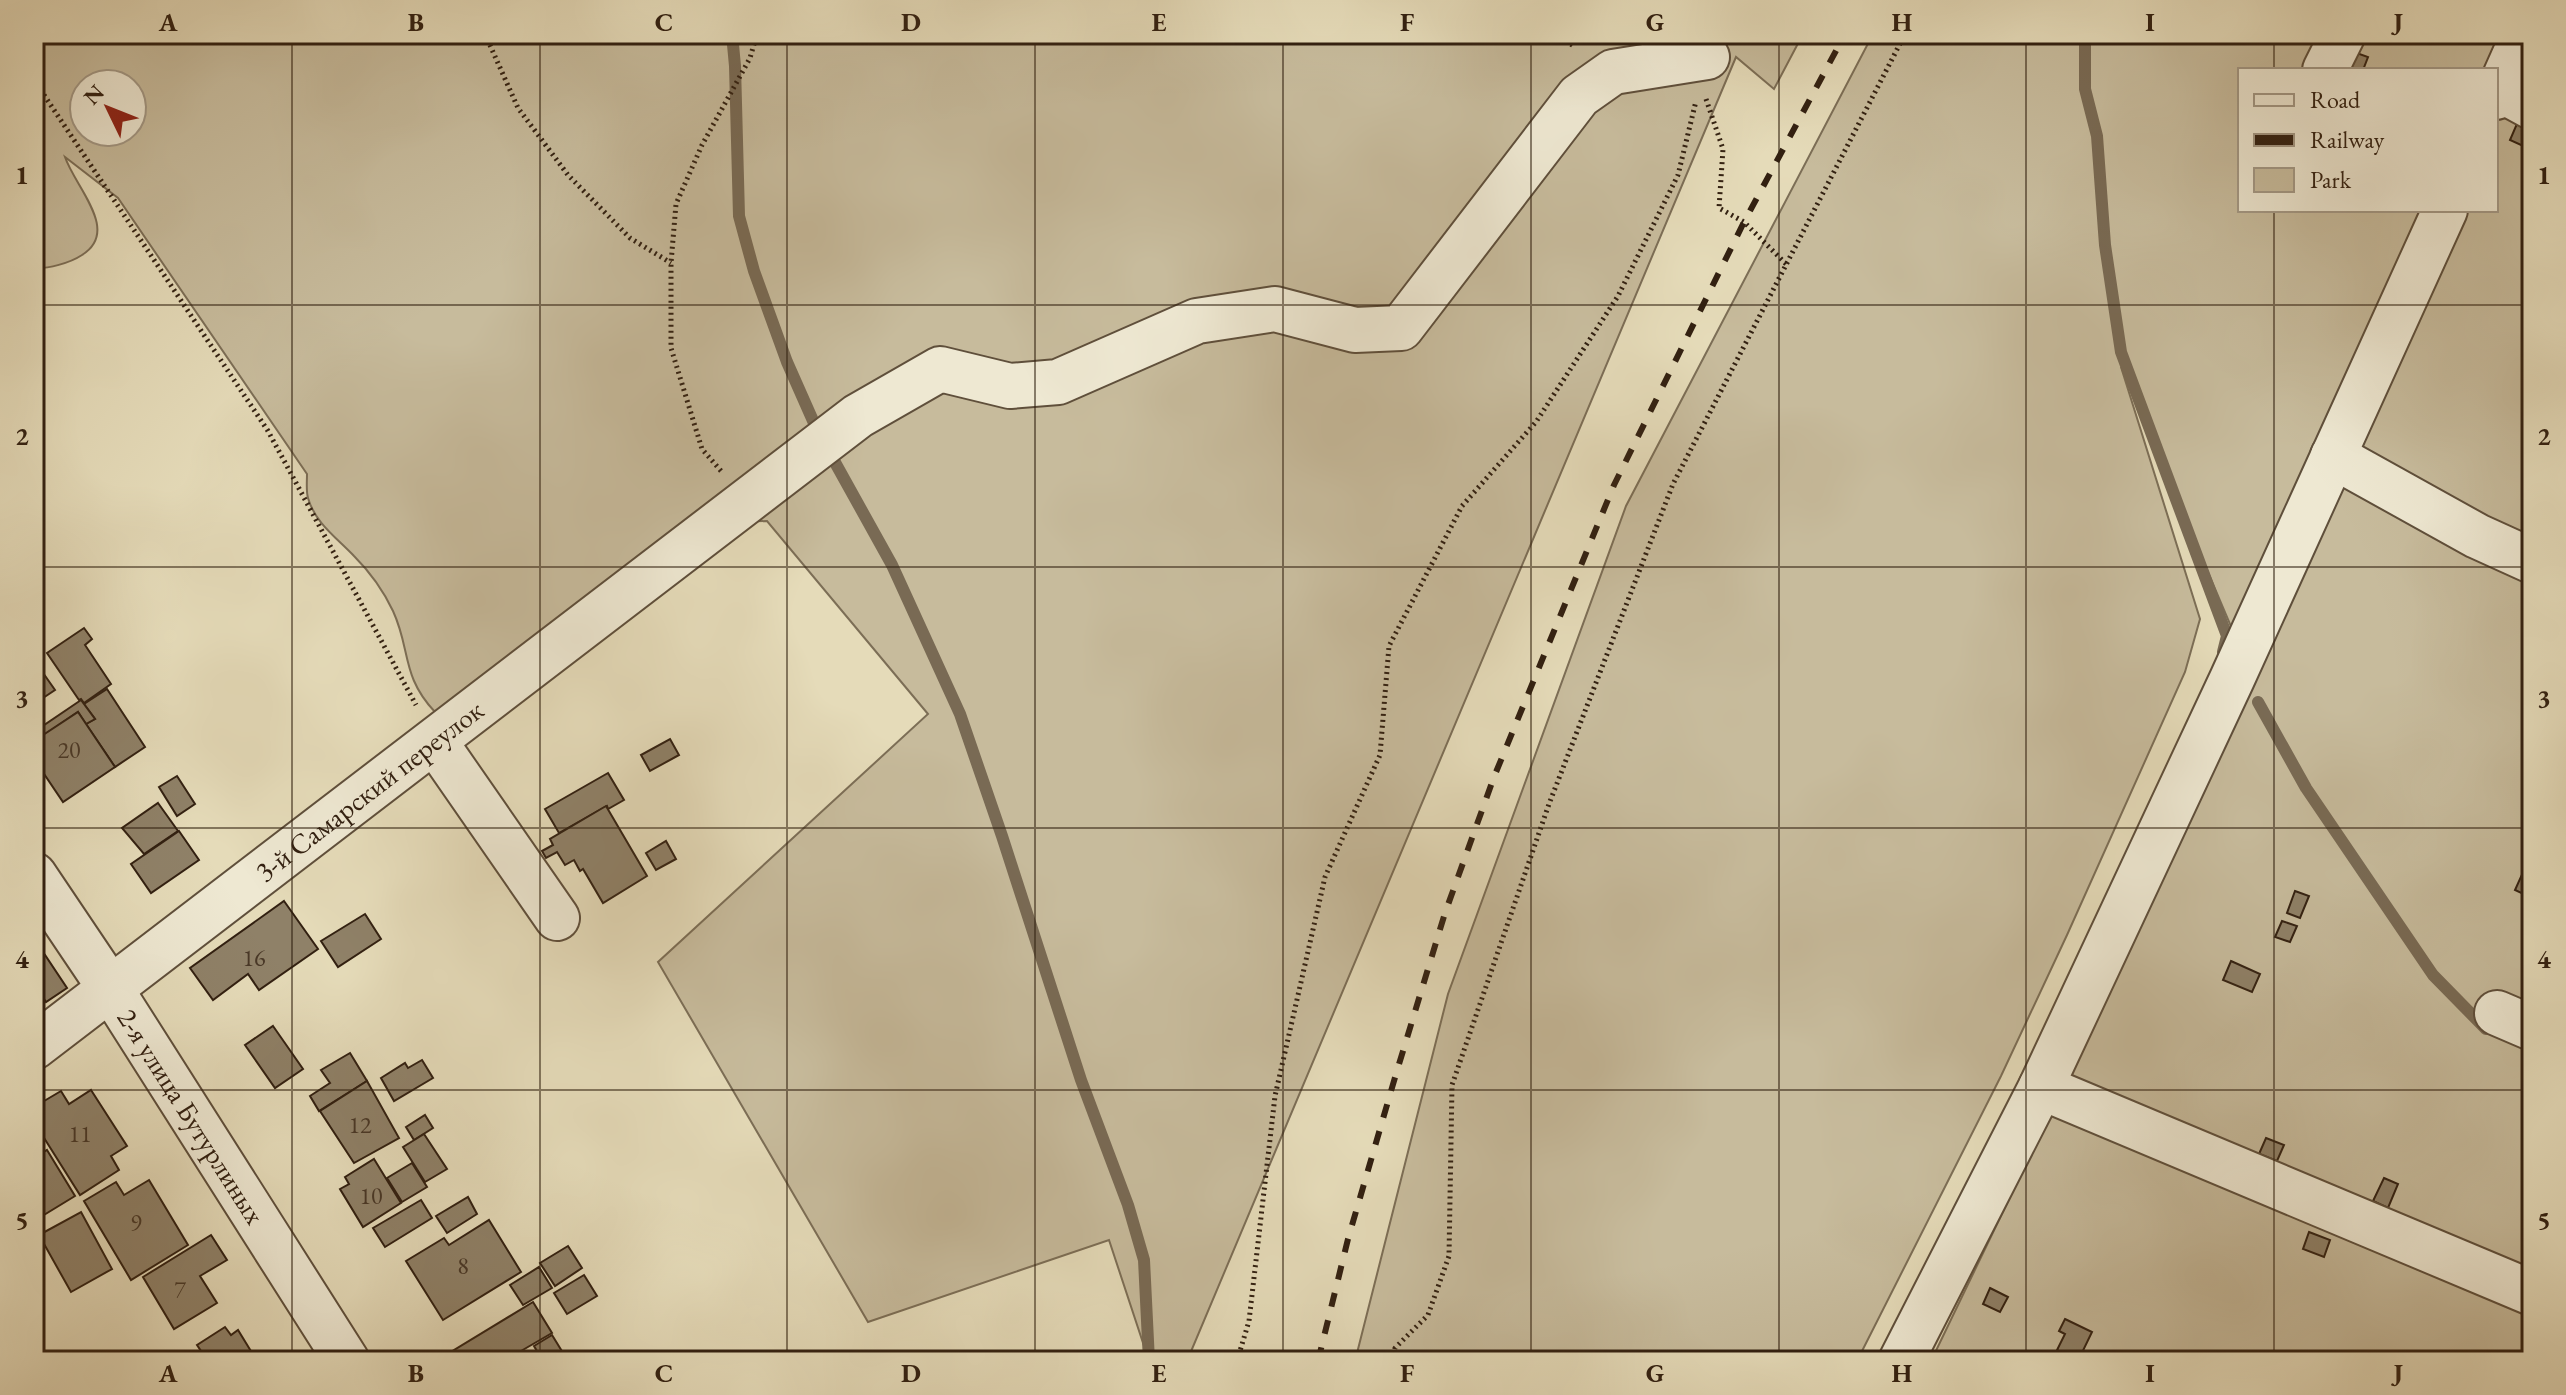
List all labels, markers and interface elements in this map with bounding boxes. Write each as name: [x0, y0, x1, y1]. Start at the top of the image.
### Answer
text: A: [158, 5, 178, 39]
text: B: [408, 5, 424, 39]
text: C: [655, 5, 673, 39]
text: D: [901, 5, 921, 39]
text: E: [1152, 5, 1167, 39]
text: F: [1400, 5, 1414, 39]
text: G: [1646, 5, 1665, 39]
text: H: [1892, 5, 1913, 39]
text: I: [2145, 5, 2155, 39]
text: J: [2390, 5, 2403, 39]
north arrow: [68, 68, 148, 148]
legend: [2238, 68, 2498, 212]
text: N: [77, 78, 111, 111]
text: Road: [2310, 84, 2361, 115]
text: Railway: [2310, 124, 2385, 155]
text: 1: [15, 158, 29, 192]
text: 1: [2537, 158, 2551, 192]
text: Park: [2310, 164, 2352, 195]
text: 2: [15, 419, 29, 453]
text: 2: [2537, 419, 2551, 453]
text: 3: [15, 681, 29, 715]
text: 3: [2537, 681, 2551, 715]
street label: 3-й Самарский переулок: [248, 692, 490, 889]
house number: 20: [57, 734, 81, 765]
text: 4: [15, 942, 29, 976]
house number: 16: [242, 942, 266, 973]
text: 4: [2537, 942, 2551, 976]
street label: 2-я улица Бутурлиных: [110, 1002, 273, 1231]
house number: 12: [348, 1109, 372, 1140]
house number: 11: [68, 1118, 92, 1149]
house number: 10: [359, 1180, 383, 1211]
text: 5: [15, 1203, 29, 1237]
text: 5: [2537, 1203, 2551, 1237]
house number: 9: [130, 1207, 142, 1238]
house number: 8: [457, 1250, 469, 1281]
house number: 7: [174, 1274, 186, 1305]
text: A: [158, 1356, 178, 1390]
text: B: [408, 1356, 424, 1390]
text: C: [655, 1356, 673, 1390]
text: D: [901, 1356, 921, 1390]
text: E: [1152, 1356, 1167, 1390]
text: F: [1400, 1356, 1414, 1390]
text: G: [1646, 1356, 1665, 1390]
text: H: [1892, 1356, 1913, 1390]
text: I: [2145, 1356, 2155, 1390]
text: J: [2390, 1356, 2403, 1390]

